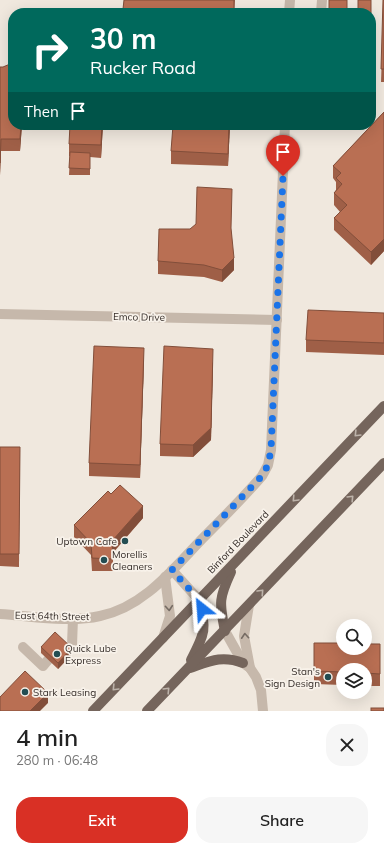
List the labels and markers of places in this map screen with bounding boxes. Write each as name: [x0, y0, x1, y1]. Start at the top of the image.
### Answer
pin: [266, 135, 300, 176]
place label: Uptown Cafe: [56, 535, 117, 548]
marker: Uptown Cafe: [120, 536, 130, 546]
place label: Morellis Cleaners: [112, 548, 153, 573]
marker: Morellis Cleaners: [99, 555, 109, 565]
place label: Quick Lube Express: [65, 642, 116, 667]
marker: Quick Lube Express: [52, 649, 62, 659]
place label: Stan's Sign Design: [265, 665, 320, 690]
marker: Stan's Sign Design: [323, 672, 333, 682]
place label: Stark Leasing: [33, 686, 96, 699]
marker: Stark Leasing: [20, 687, 30, 697]

